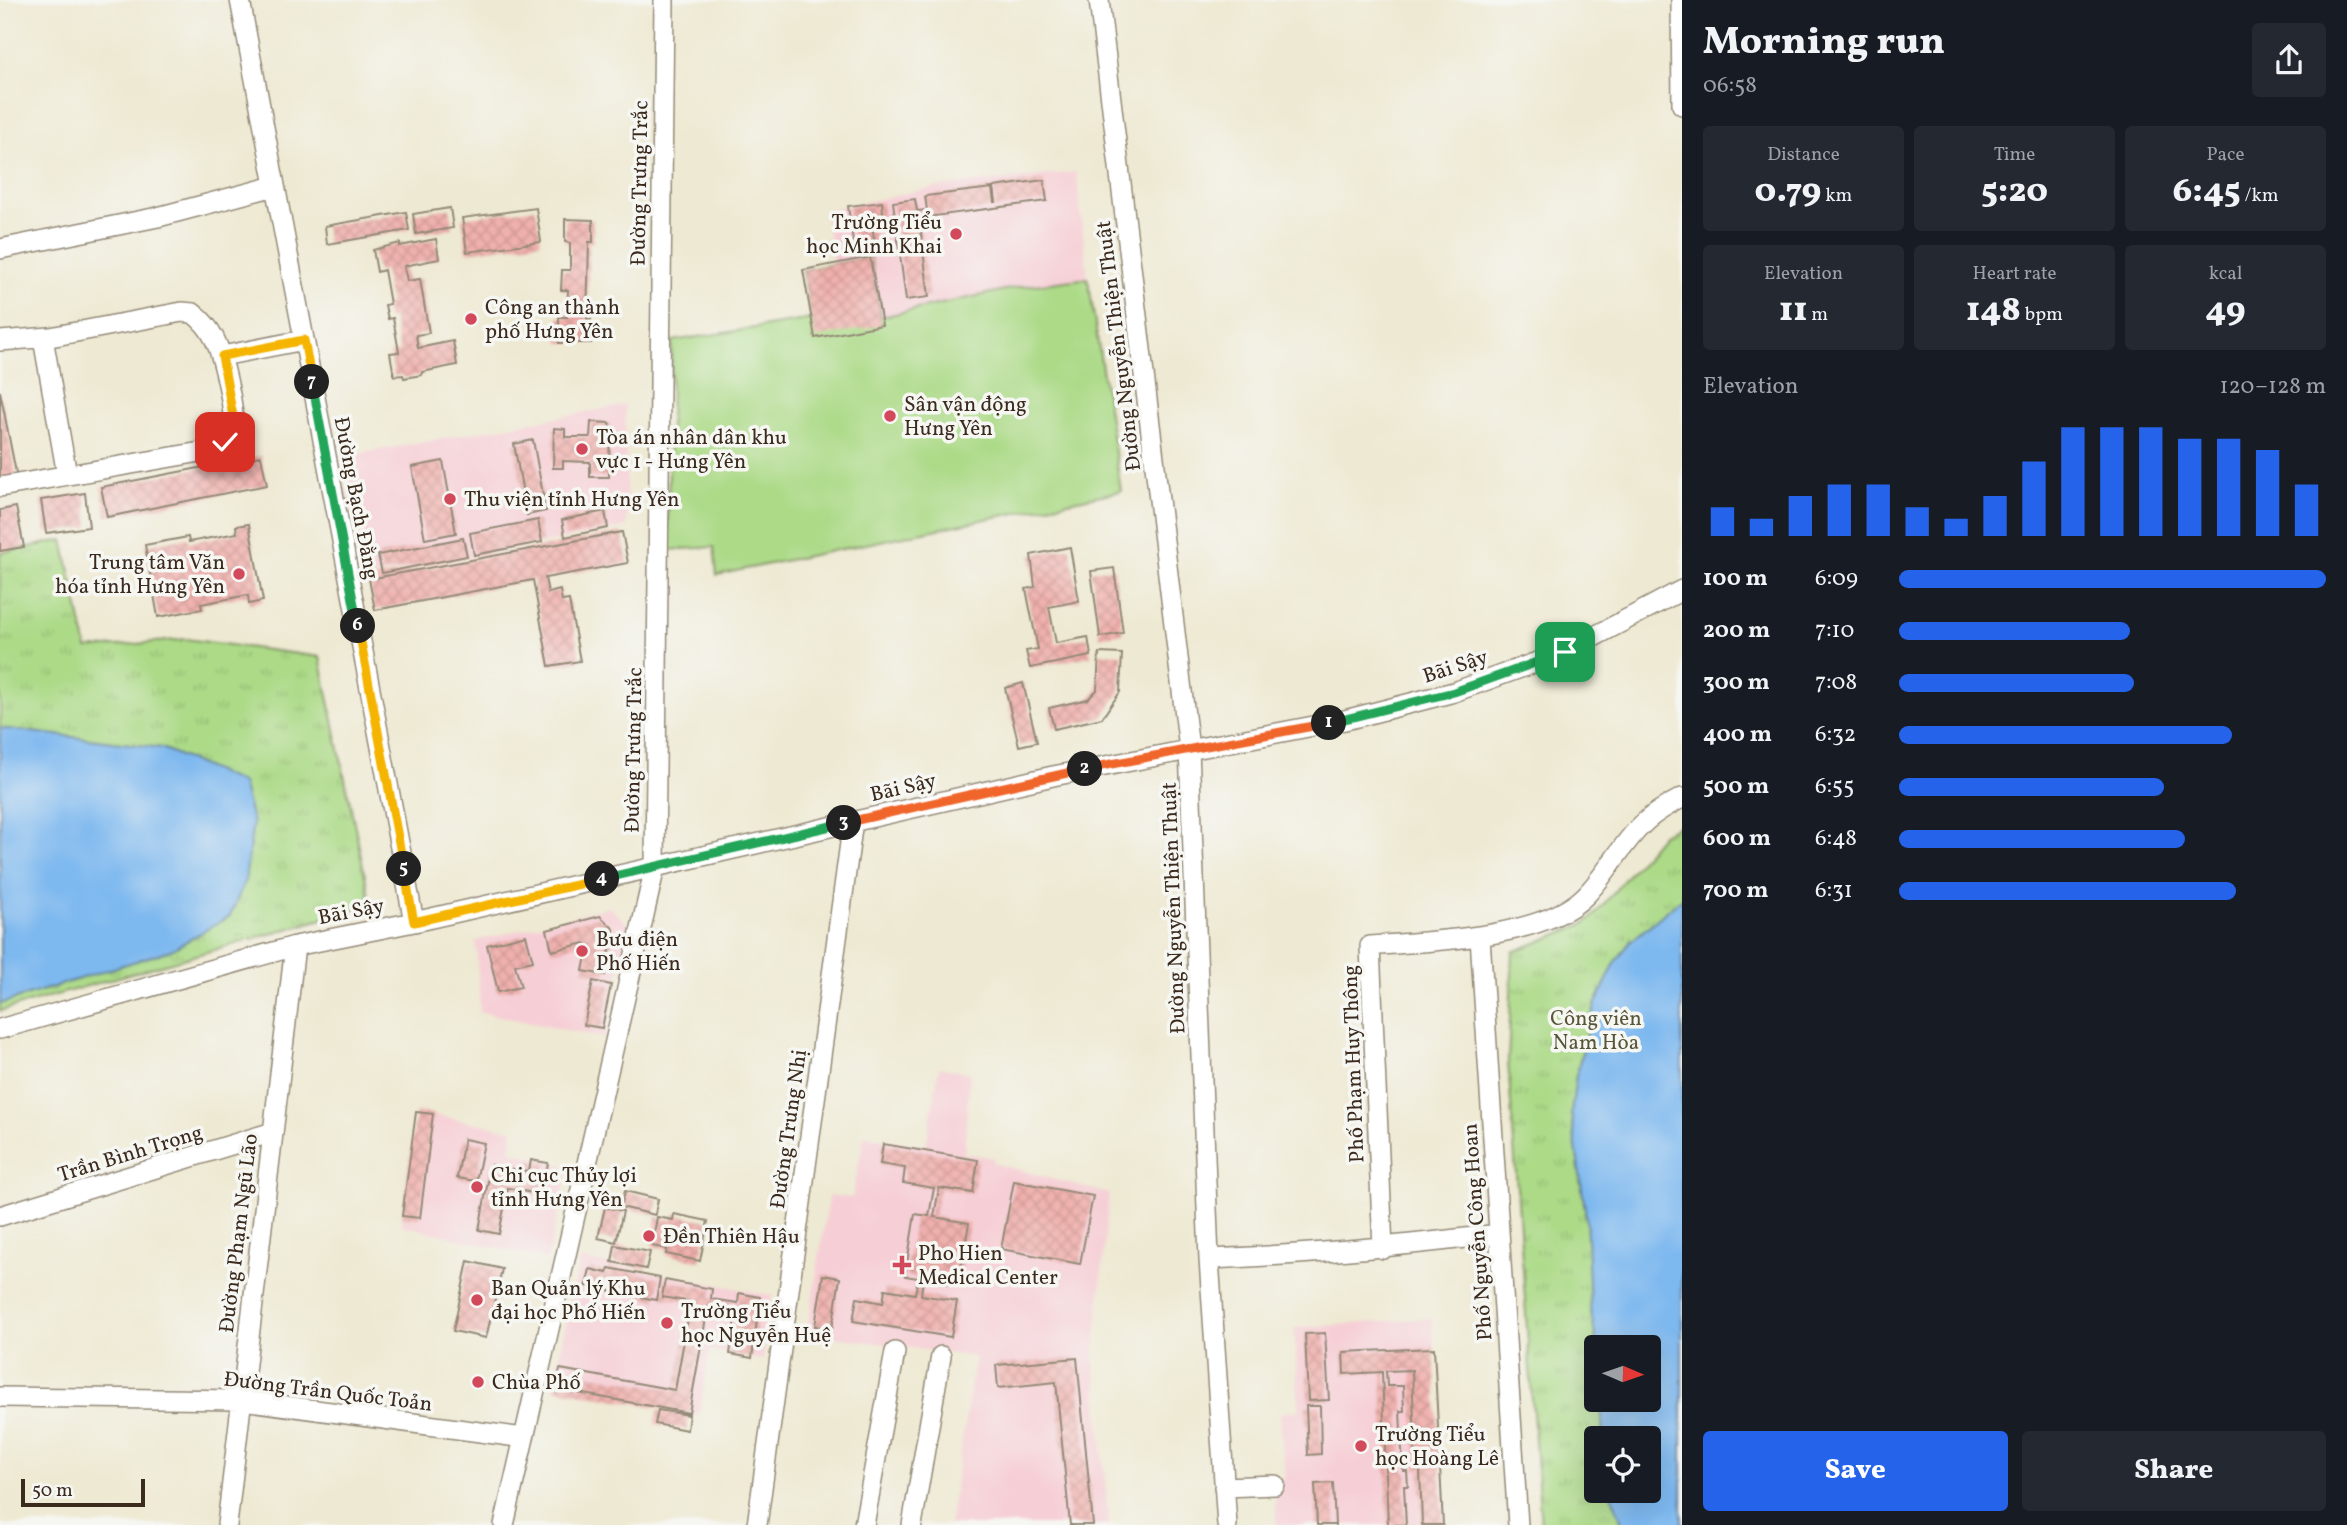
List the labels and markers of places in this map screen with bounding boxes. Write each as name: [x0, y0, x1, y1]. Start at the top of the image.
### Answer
place label: Trường Tiểu học Minh Khai: [806, 209, 942, 262]
marker: Trường Tiểu học Minh Khai: [948, 226, 964, 242]
place label: Công an thành phố Hưng Yên: [485, 294, 620, 347]
marker: Công an thành phố Hưng Yên: [463, 311, 479, 327]
pin: 7: [294, 364, 330, 400]
place label: Sân vận động Hưng Yên: [904, 391, 1027, 444]
marker: Sân vận động Hưng Yên: [882, 408, 898, 424]
pin: [195, 412, 255, 472]
place label: Tòa án nhân dân khu vực 1 - Hưng Yên: [596, 424, 787, 477]
marker: Tòa án nhân dân khu vực 1 - Hưng Yên: [574, 441, 590, 457]
place label: Thu viện tỉnh Hưng Yên: [464, 486, 680, 515]
marker: Thu viện tỉnh Hưng Yên: [442, 491, 458, 507]
place label: Trung tâm Văn hóa tỉnh Hưng Yên: [55, 549, 225, 602]
marker: Trung tâm Văn hóa tỉnh Hưng Yên: [231, 566, 247, 582]
pin: 6: [340, 608, 376, 644]
pin: [1535, 622, 1595, 682]
pin: 1: [1312, 706, 1346, 740]
pin: 2: [1068, 752, 1102, 786]
pin: 3: [826, 806, 862, 840]
pin: 5: [386, 852, 422, 886]
pin: 4: [584, 862, 620, 896]
place label: Bưu điện Phố Hiến: [596, 926, 681, 979]
marker: Bưu điện Phố Hiến: [574, 943, 590, 959]
place label: Chi cục Thủy lợi tỉnh Hưng Yên: [491, 1162, 637, 1215]
marker: Chi cục Thủy lợi tỉnh Hưng Yên: [469, 1179, 485, 1195]
place label: Đền Thiên Hậu: [663, 1223, 800, 1252]
marker: Đền Thiên Hậu: [641, 1228, 657, 1244]
place label: Pho Hien Medical Center: [918, 1240, 1058, 1293]
marker: Pho Hien Medical Center: [892, 1255, 912, 1275]
place label: Ban Quản lý Khu đại học Phố Hiến: [491, 1275, 646, 1328]
marker: Ban Quản lý Khu đại học Phố Hiến: [469, 1292, 485, 1308]
place label: Trường Tiểu học Nguyễn Huệ: [681, 1298, 831, 1351]
marker: Trường Tiểu học Nguyễn Huệ: [659, 1315, 675, 1331]
place label: Chùa Phố: [492, 1369, 581, 1398]
marker: Chùa Phố: [470, 1374, 486, 1390]
place label: Trường Tiểu học Hoàng Lê: [1375, 1421, 1499, 1474]
marker: Trường Tiểu học Hoàng Lê: [1353, 1438, 1369, 1454]

